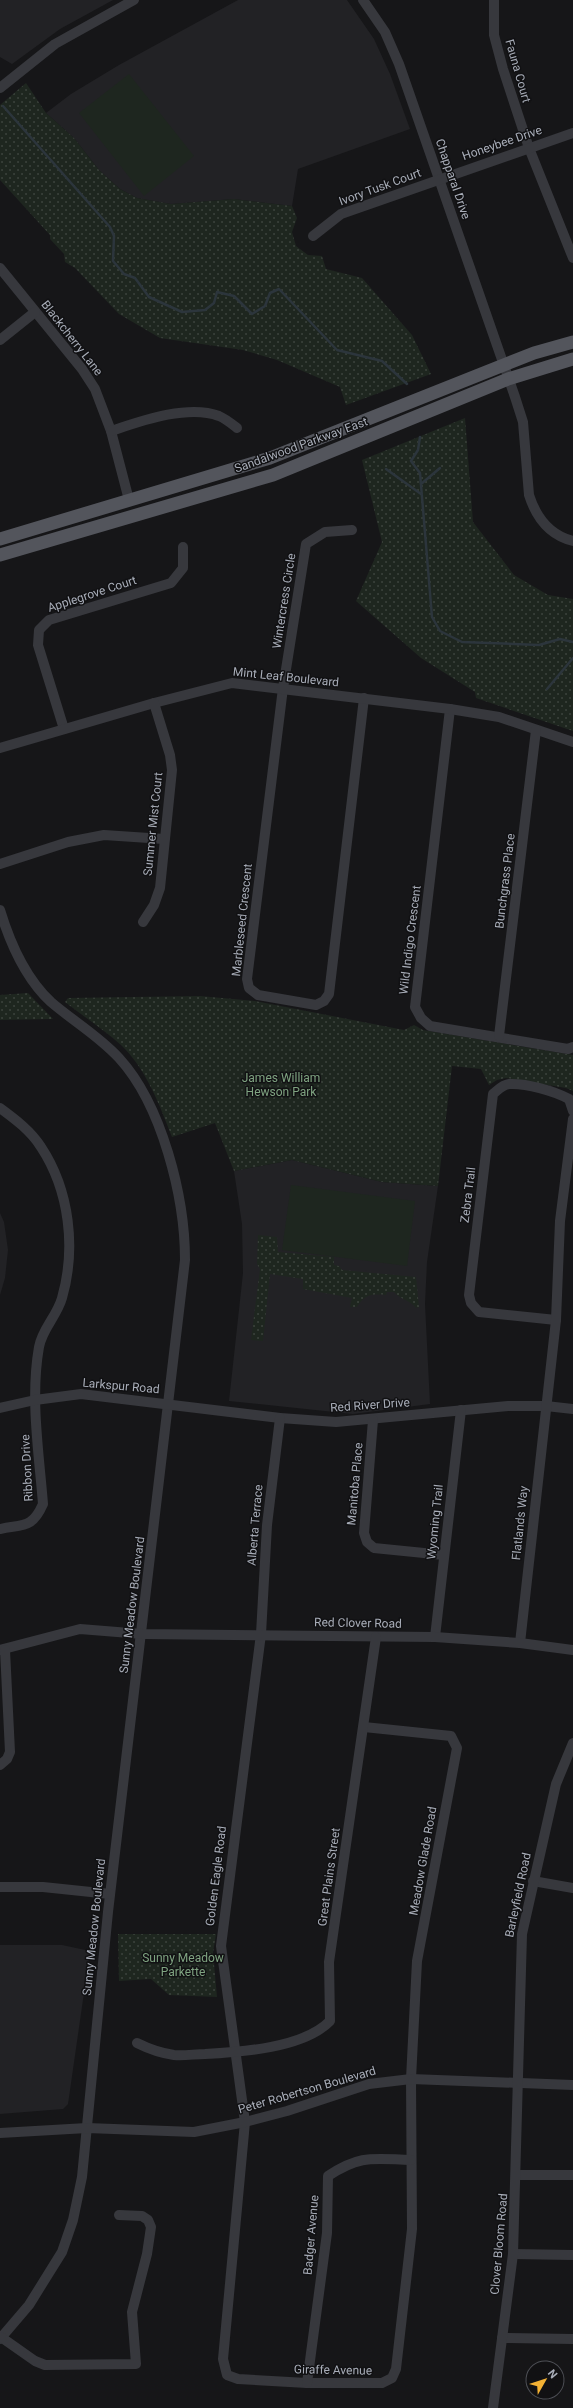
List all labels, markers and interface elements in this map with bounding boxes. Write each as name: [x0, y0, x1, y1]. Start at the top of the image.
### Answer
street label: Fauna Court: [502, 38, 534, 104]
street label: Honeybee Drive: [460, 123, 544, 163]
street label: Chapparal Drive: [433, 137, 473, 221]
street label: Ivory Tusk Court: [337, 166, 423, 208]
street label: Blackcherry Lane: [38, 298, 106, 378]
street label: Sandalwood Parkway East: [232, 414, 370, 476]
street label: Wintercress Circle: [270, 552, 298, 650]
street label: Applegrove Court: [46, 573, 138, 615]
street label: Mint Leaf Boulevard: [232, 664, 340, 690]
street label: Summer Mist Court: [141, 771, 165, 877]
street label: Bunchgrass Place: [492, 833, 518, 929]
street label: Marbleseed Crescent: [229, 863, 255, 977]
street label: Wild Indigo Crescent: [396, 885, 424, 995]
park label: James William Hewson Park: [242, 1071, 320, 1099]
street label: Zebra Trail: [458, 1166, 478, 1224]
street label: Larkspur Road: [82, 1376, 160, 1396]
street label: Red River Drive: [330, 1395, 410, 1415]
street label: Ribbon Drive: [18, 1434, 36, 1502]
street label: Manitoba Place: [344, 1442, 366, 1526]
street label: Alberta Terrace: [244, 1484, 266, 1566]
street label: Wyoming Trail: [424, 1484, 446, 1560]
street label: Flatlands Way: [509, 1485, 531, 1561]
street label: Sunny Meadow Boulevard: [117, 1536, 147, 1674]
street label: Red Clover Road: [314, 1615, 402, 1631]
street label: Meadow Glade Road: [407, 1806, 439, 1916]
street label: Golden Eagle Road: [203, 1825, 229, 1927]
street label: Great Plains Street: [315, 1827, 343, 1927]
street label: Barleyfield Road: [502, 1851, 534, 1939]
street label: Sunny Meadow Boulevard: [80, 1858, 108, 1996]
park label: Sunny Meadow Parkette: [142, 1951, 224, 1979]
street label: Peter Robertson Boulevard: [237, 2064, 377, 2116]
street label: Clover Bloom Road: [488, 2193, 510, 2295]
street label: Badger Avenue: [301, 2194, 321, 2276]
north arrow: [525, 2360, 565, 2400]
street label: Giraffe Avenue: [294, 2362, 372, 2378]
text: N: [545, 2367, 560, 2381]

